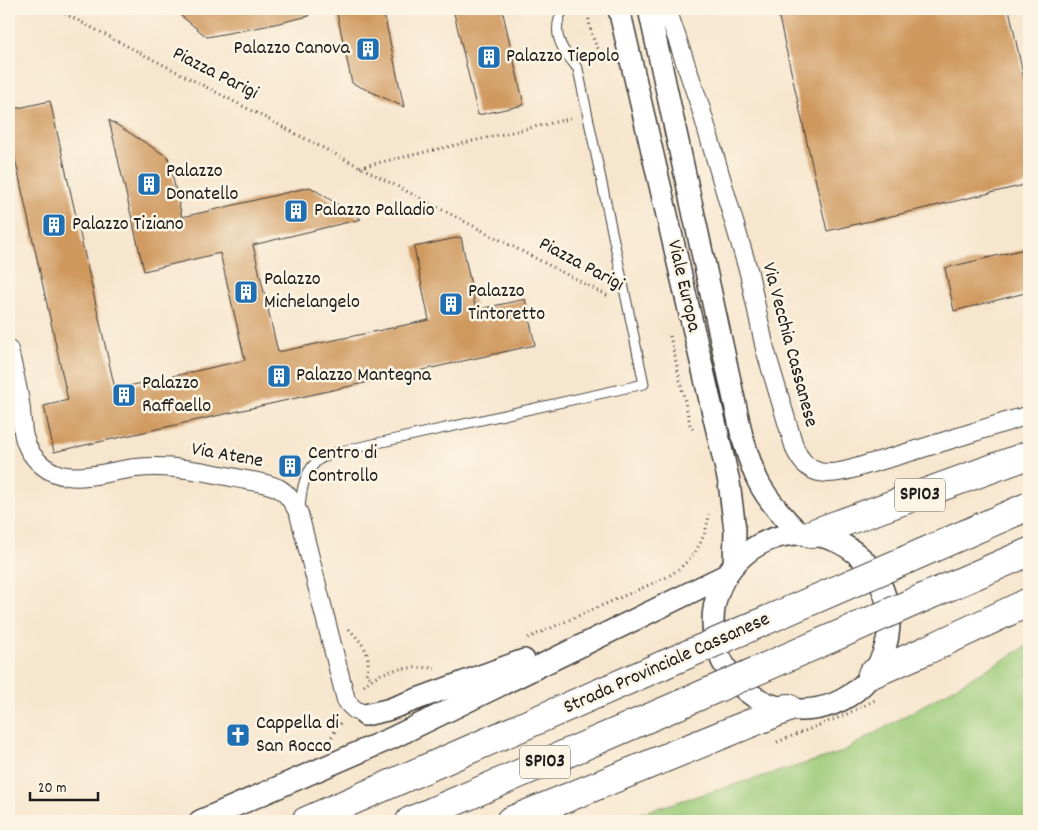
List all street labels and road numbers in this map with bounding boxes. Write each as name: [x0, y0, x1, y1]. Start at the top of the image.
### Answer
street label: Piazza Parigi: [167, 40, 263, 108]
street label: Piazza Parigi: [533, 231, 629, 299]
street label: Viale Europa: [659, 237, 707, 335]
street label: Via Vecchia Cassanese: [754, 260, 824, 431]
street label: Via Atene: [189, 436, 265, 476]
road number: SP103: [895, 478, 945, 512]
street label: Strada Provinciale Cassanese: [559, 606, 775, 722]
road number: SP103: [520, 746, 570, 779]

